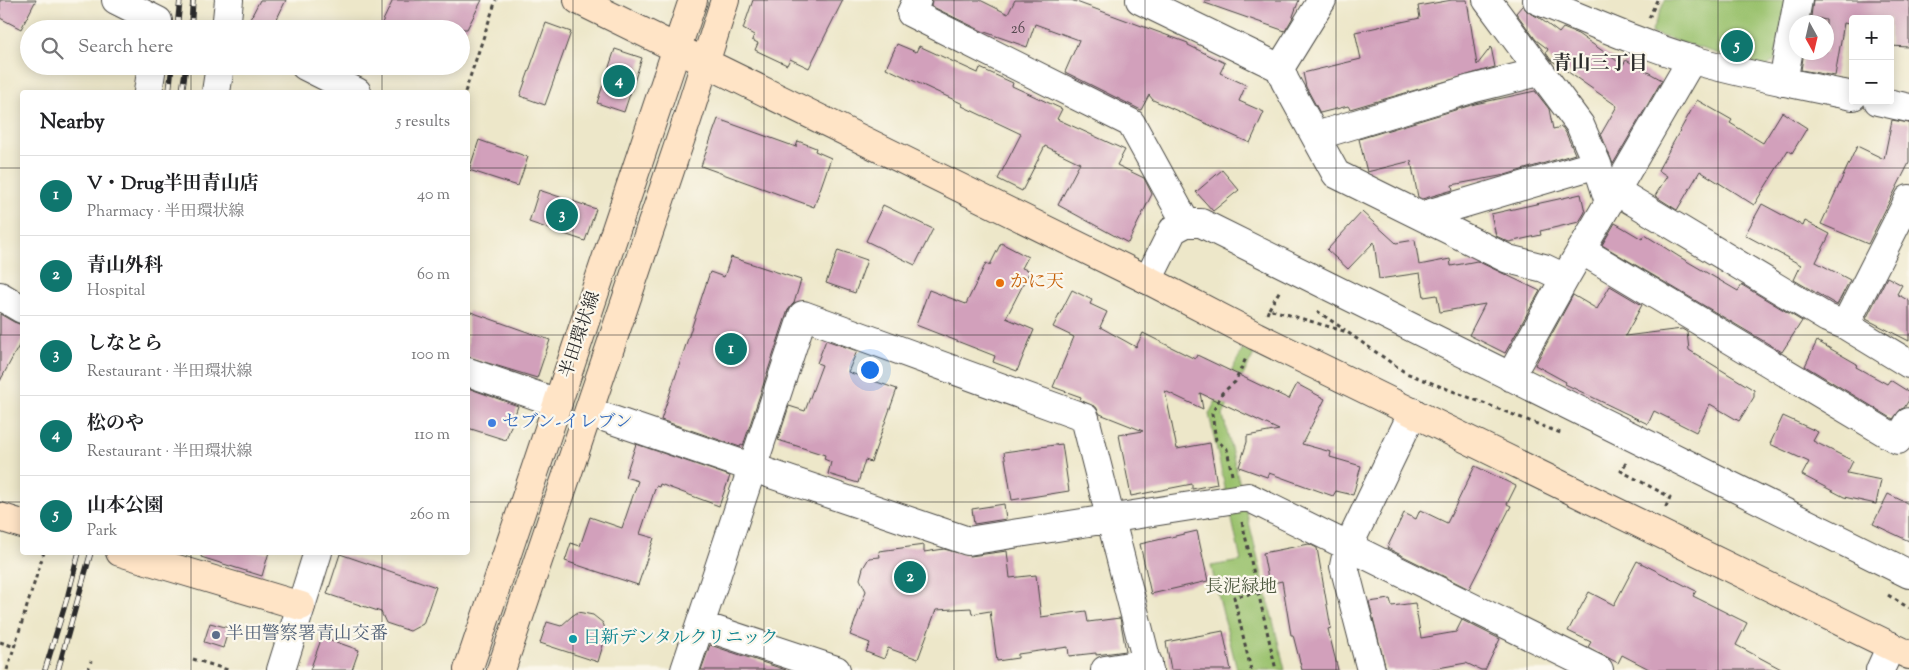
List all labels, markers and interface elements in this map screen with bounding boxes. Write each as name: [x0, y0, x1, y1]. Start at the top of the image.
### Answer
north arrow: [1789, 15, 1834, 60]
map controls: [1849, 15, 1894, 105]
button: +: [1849, 15, 1894, 60]
house number: 26: [1011, 19, 1025, 40]
search box: [20, 20, 470, 75]
pin: 5: [1721, 27, 1753, 65]
icon: search: [38, 34, 66, 62]
text: Search here: [78, 34, 173, 61]
district label: 青山三丁目: [1552, 51, 1648, 78]
button: −: [1849, 60, 1894, 105]
pin: 4: [603, 62, 635, 100]
text: Nearby: [40, 108, 105, 138]
text: 5 results: [396, 111, 450, 134]
text: V・Drug半田青山店: [87, 171, 259, 198]
text: 1: [53, 184, 59, 207]
text: 40 m: [417, 184, 450, 207]
pin: 3: [546, 196, 578, 234]
text: Pharmacy · 半田環状線: [87, 201, 245, 224]
text: 青山外科: [87, 253, 163, 280]
text: 2: [52, 264, 60, 287]
text: 60 m: [417, 264, 450, 287]
place label: かに天: [1010, 270, 1064, 296]
marker: かに天: [994, 277, 1006, 289]
text: Hospital: [87, 280, 145, 303]
street label: 半田環状線: [554, 288, 608, 382]
pin: 1: [715, 330, 747, 368]
text: しなとら: [87, 331, 163, 358]
text: 3: [53, 344, 59, 367]
text: 100 m: [411, 344, 450, 367]
your location: [857, 357, 883, 383]
text: Restaurant · 半田環状線: [87, 361, 253, 384]
place label: セブン-イレブン: [502, 410, 633, 436]
text: 松のや: [87, 411, 144, 438]
marker: セブン-イレブン: [486, 417, 498, 429]
text: 4: [52, 424, 60, 447]
text: 110 m: [414, 424, 450, 447]
text: Restaurant · 半田環状線: [87, 441, 253, 464]
text: 山本公園: [87, 493, 163, 520]
text: 5: [53, 504, 59, 527]
text: 260 m: [409, 504, 450, 527]
text: Park: [87, 520, 118, 543]
pin: 2: [894, 558, 926, 596]
park label: 長泥緑地: [1205, 575, 1277, 601]
place label: 半田警察署青山交番: [226, 622, 388, 648]
place label: 日新デンタルクリニック: [583, 626, 778, 652]
marker: 半田警察署青山交番: [210, 629, 222, 641]
marker: 日新デンタルクリニック: [567, 633, 579, 645]

